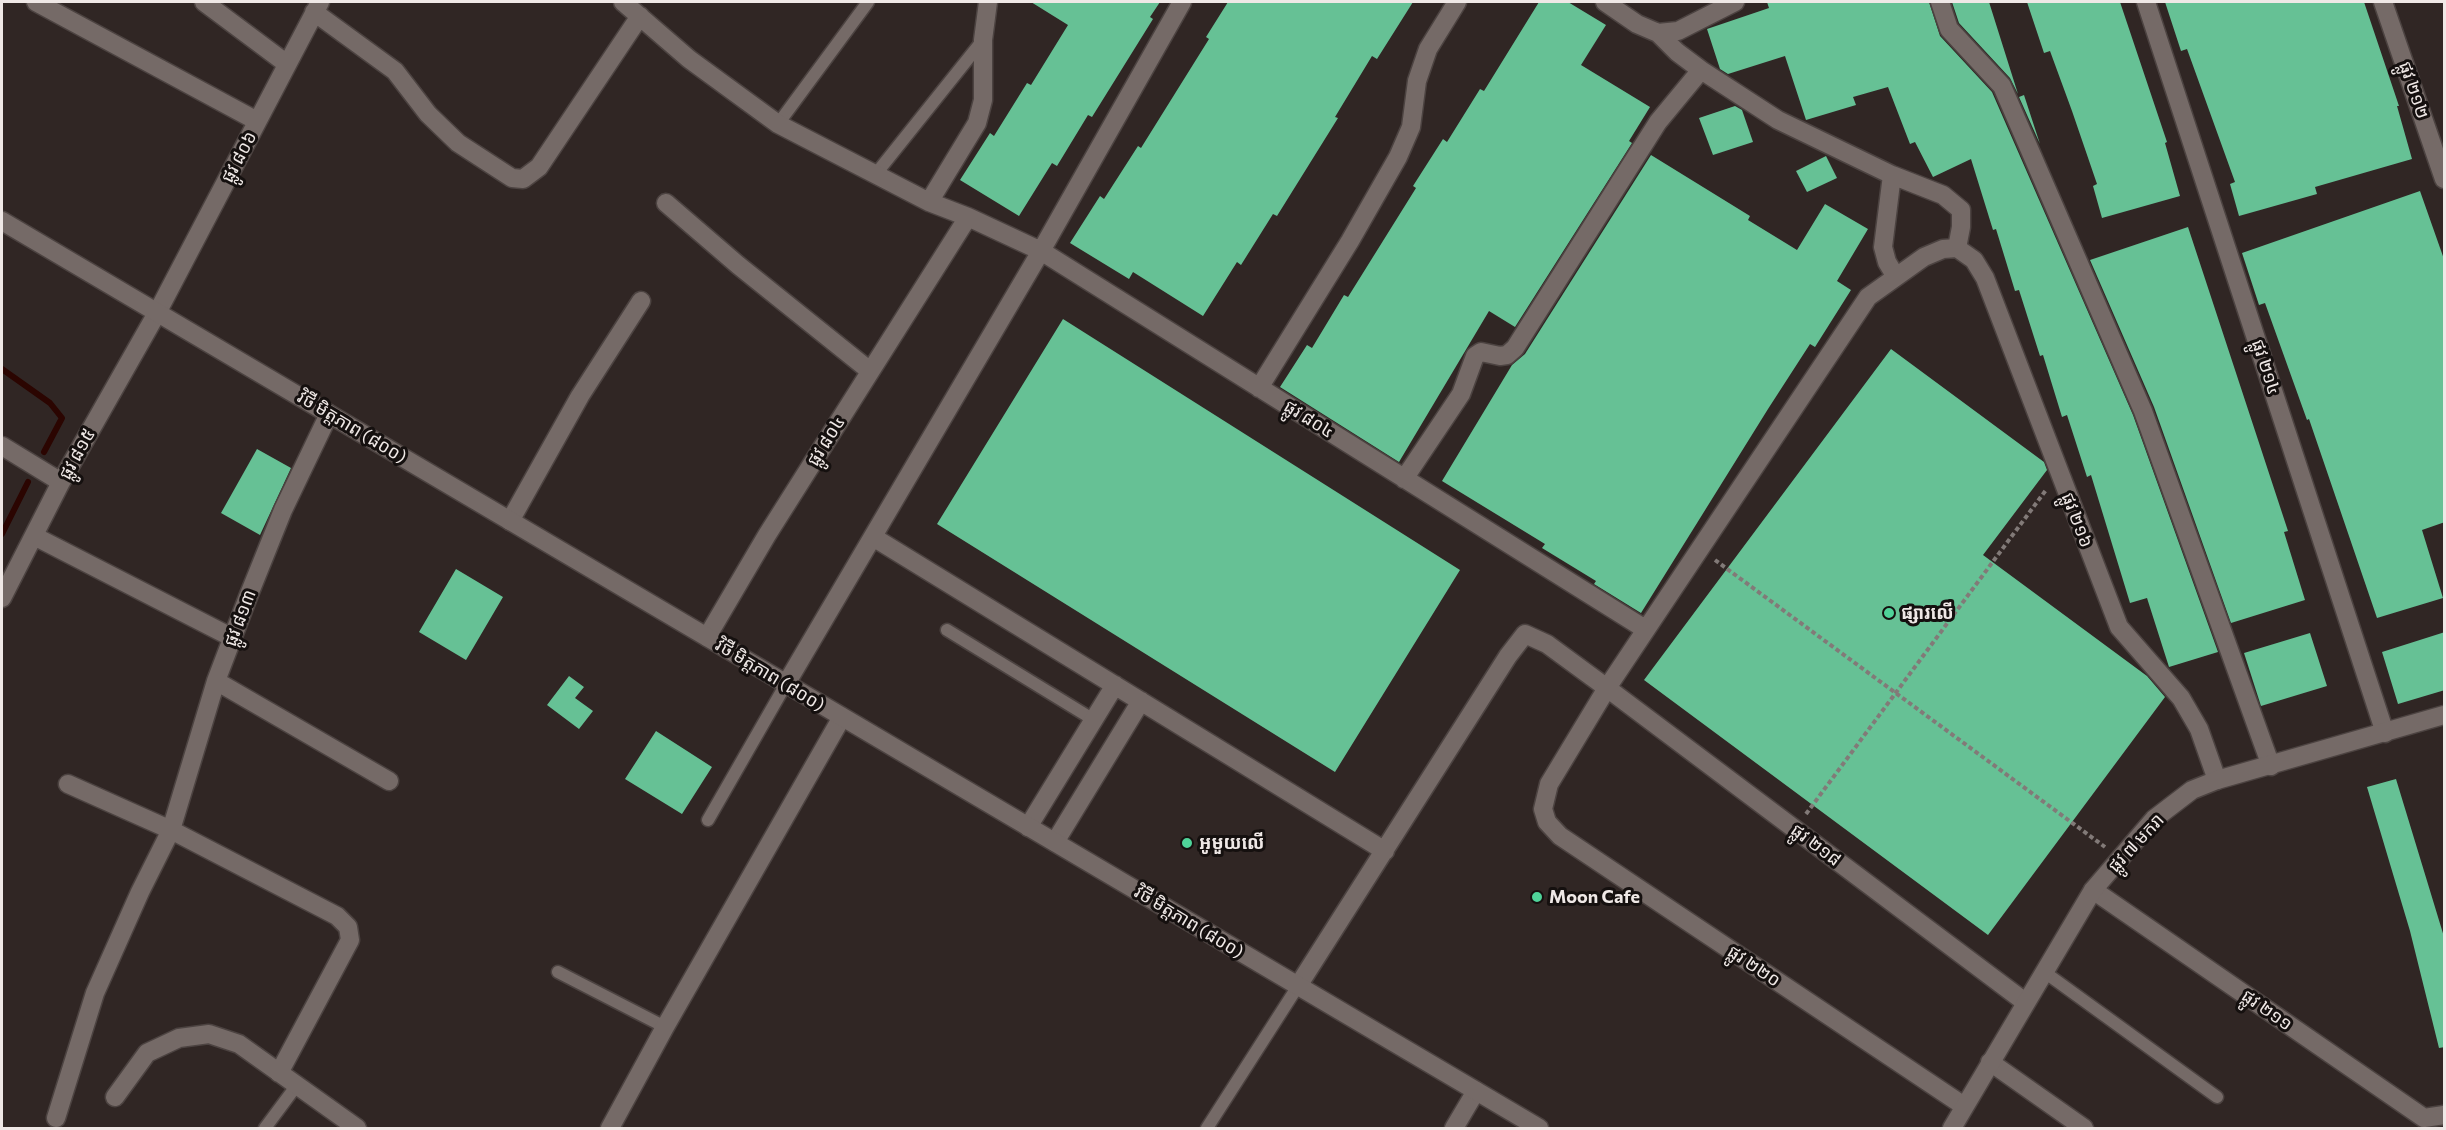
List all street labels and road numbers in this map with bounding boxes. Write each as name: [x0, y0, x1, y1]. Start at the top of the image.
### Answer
street label: ផ្លូវ ២១២: [2394, 58, 2434, 122]
street label: ផ្លូវ ៨០៦: [217, 128, 261, 186]
street label: ផ្លូវ ២១៤: [2247, 336, 2285, 398]
street label: វិថី មិត្តភាព (៨០០): [294, 386, 410, 468]
street label: ផ្លូវ ៨០៤: [1280, 395, 1338, 443]
street label: ផ្លូវ ៨០៤: [802, 412, 850, 470]
street label: ផ្លូវ ៨១៥: [54, 425, 100, 483]
street label: ផ្លូវ ២១៦: [2057, 489, 2097, 551]
street label: ផ្លូវ ៨១៣: [219, 587, 261, 649]
street label: វិថី មិត្តភាព (៨០០): [712, 634, 828, 716]
street label: ផ្លូវ ៧ មករា: [2103, 809, 2169, 877]
street label: ផ្លូវ ២១៨: [1787, 819, 1845, 871]
street label: វិថី មិត្តភាព (៨០០): [1131, 881, 1247, 963]
street label: ផ្លូវ ២២០: [1723, 940, 1785, 992]
street label: ផ្លូវ ២១១: [2237, 985, 2297, 1035]

